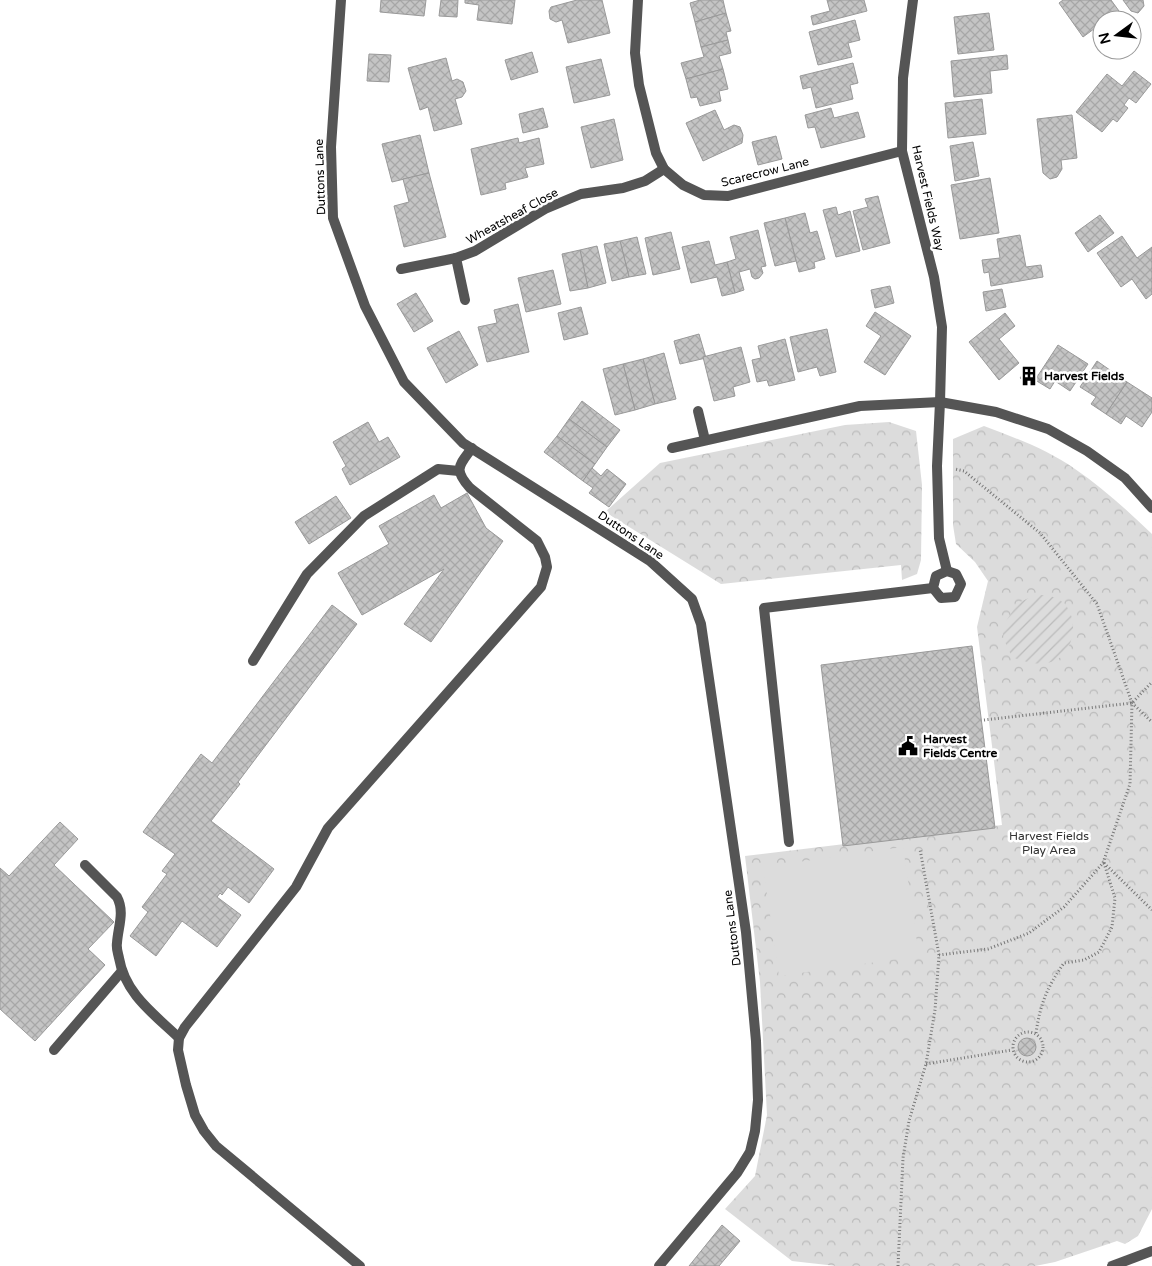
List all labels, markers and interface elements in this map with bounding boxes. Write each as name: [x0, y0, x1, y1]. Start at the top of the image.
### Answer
north arrow: [1092, 10, 1142, 60]
text: N: [1095, 31, 1115, 46]
street label: Duttons Lane: [312, 138, 328, 216]
street label: Harvest Fields Way: [909, 144, 947, 253]
street label: Scarecrow Lane: [720, 154, 811, 190]
street label: Wheatsheaf Close: [464, 185, 561, 247]
building icon: Harvest Fields: [1018, 365, 1040, 387]
place label: Harvest Fields: [1044, 369, 1124, 383]
street label: Duttons Lane: [595, 508, 667, 562]
place label: Harvest Fields Centre: [923, 732, 997, 760]
public building icon: Harvest Fields Centre: [897, 735, 919, 757]
park label: Harvest Fields Play Area: [1009, 829, 1089, 857]
street label: Duttons Lane: [720, 889, 744, 967]

